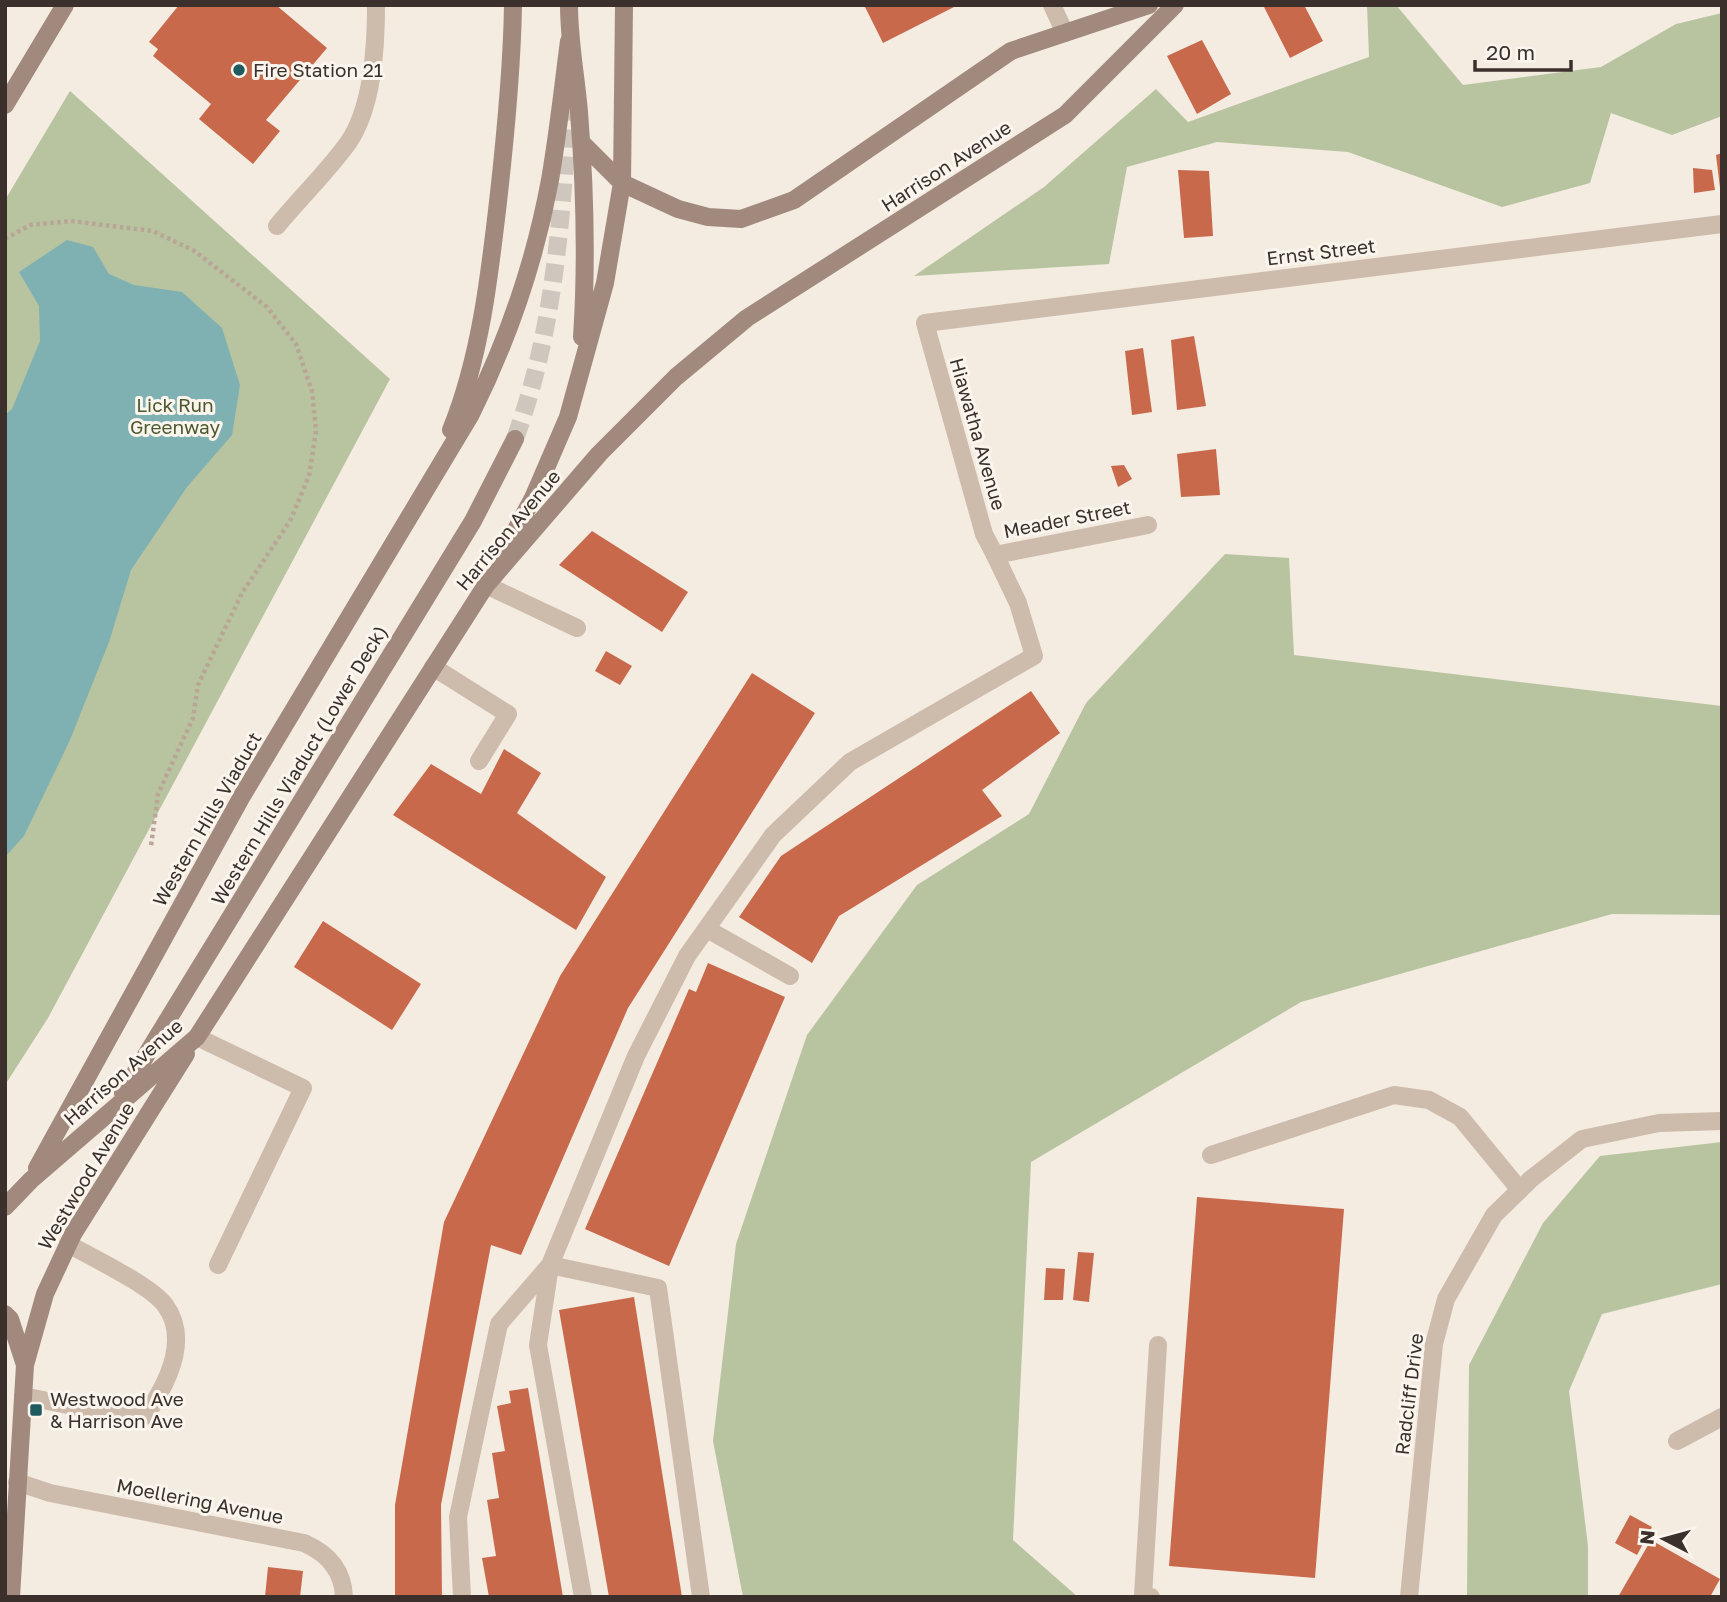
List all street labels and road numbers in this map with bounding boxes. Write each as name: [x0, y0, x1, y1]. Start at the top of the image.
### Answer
street label: Harrison Avenue: [877, 115, 1015, 216]
street label: Ernst Street: [1265, 233, 1377, 270]
street label: Hiawatha Avenue: [946, 355, 1011, 513]
street label: Harrison Avenue: [451, 465, 565, 595]
street label: Meader Street: [1001, 495, 1133, 542]
street label: Western Hills Viaduct (Lower Deck): [206, 621, 392, 909]
street label: Western Hills Viaduct: [148, 728, 266, 910]
street label: Harrison Avenue: [59, 1014, 187, 1130]
street label: Westwood Avenue: [32, 1098, 139, 1254]
street label: Radcliff Drive: [1390, 1332, 1427, 1456]
street label: Moellering Avenue: [115, 1473, 285, 1528]

